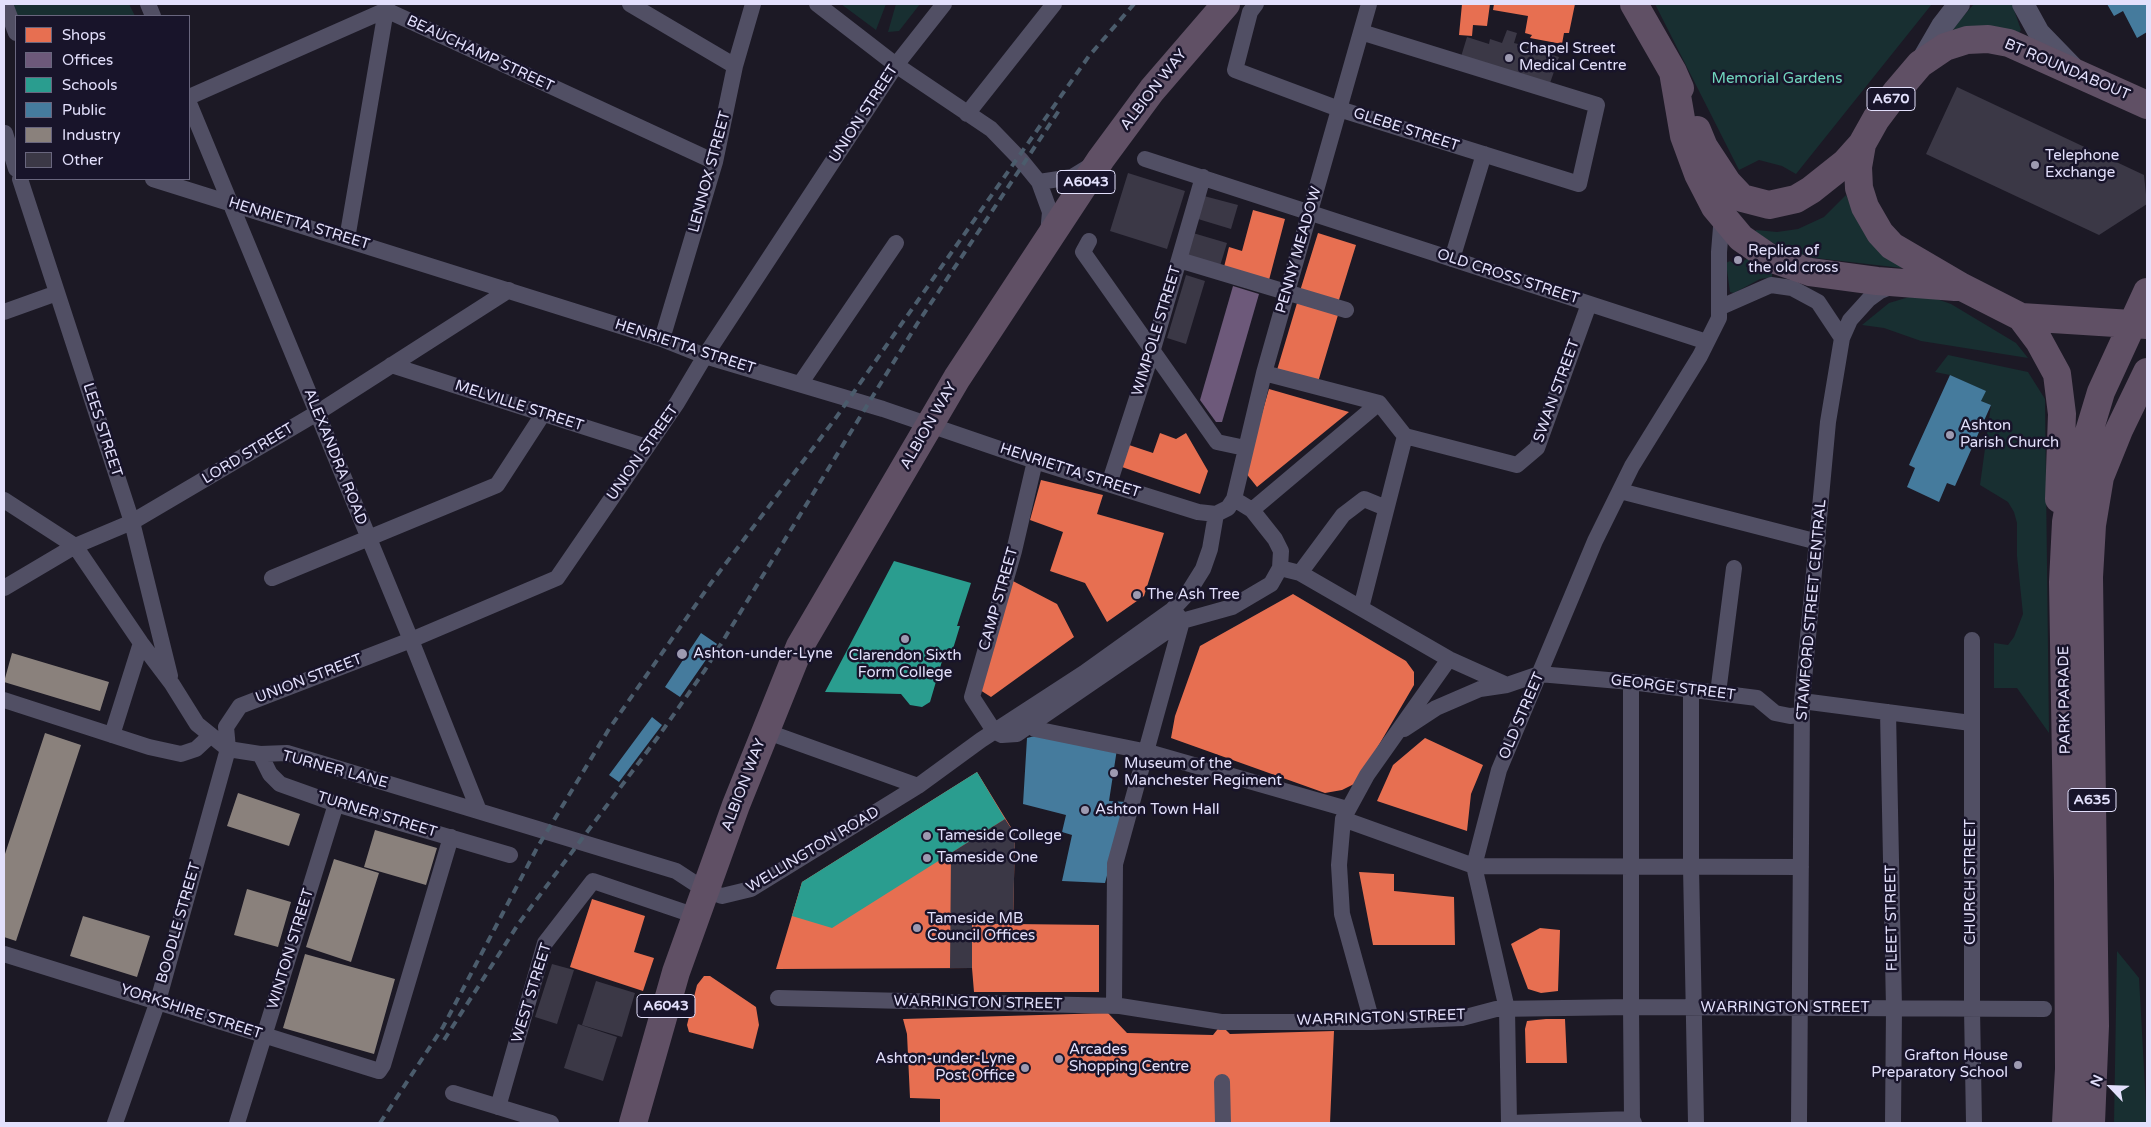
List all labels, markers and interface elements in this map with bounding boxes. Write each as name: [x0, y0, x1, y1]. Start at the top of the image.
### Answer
street label: BEAUCHAMP STREET: [403, 12, 557, 96]
legend: [15, 15, 190, 180]
text: Shops: [62, 26, 106, 44]
street label: BT ROUNDABOUT: [2002, 35, 2132, 105]
place label: Chapel Street Medical Centre: [1519, 40, 1626, 75]
street label: ALBION WAY: [1117, 46, 1191, 134]
text: Offices: [62, 51, 113, 69]
marker: Chapel Street Medical Centre: [1503, 52, 1515, 64]
street label: UNION STREET: [826, 62, 902, 166]
park label: Memorial Gardens: [1712, 70, 1842, 88]
text: Schools: [62, 76, 118, 94]
road number: A670: [1867, 88, 1915, 110]
text: Public: [62, 101, 106, 119]
street label: GLEBE STREET: [1351, 104, 1461, 156]
street label: LENNOX STREET: [685, 109, 735, 235]
text: Industry: [62, 126, 121, 144]
place label: Telephone Exchange: [2045, 147, 2119, 182]
text: Other: [62, 151, 103, 169]
marker: Telephone Exchange: [2029, 159, 2041, 171]
road number: A6043: [1057, 170, 1115, 193]
street label: PENNY MEADOW: [1272, 185, 1326, 315]
street label: HENRIETTA STREET: [226, 194, 372, 254]
place label: Replica of the old cross: [1748, 242, 1839, 277]
street label: OLD CROSS STREET: [1435, 246, 1581, 308]
marker: Replica of the old cross: [1732, 254, 1744, 266]
street label: WIMPOLE STREET: [1129, 264, 1185, 398]
street label: HENRIETTA STREET: [612, 316, 758, 378]
street label: SWAN STREET: [1530, 337, 1584, 445]
street label: MELVILLE STREET: [452, 377, 586, 435]
street label: ALBION WAY: [897, 379, 961, 473]
street label: LEES STREET: [78, 381, 126, 479]
street label: ALEXANDRA ROAD: [299, 386, 371, 528]
street label: UNION STREET: [603, 402, 683, 504]
place label: Ashton Parish Church: [1960, 417, 2059, 452]
street label: LORD STREET: [199, 420, 297, 488]
marker: Ashton Parish Church: [1944, 429, 1956, 441]
street label: HENRIETTA STREET: [997, 440, 1143, 502]
street label: STAMFORD STREET CENTRAL: [1793, 499, 1831, 721]
street label: CAMP STREET: [976, 545, 1022, 653]
place label: The Ash Tree: [1147, 586, 1240, 604]
marker: The Ash Tree: [1131, 589, 1143, 601]
marker: Clarendon Sixth Form College: [899, 633, 911, 645]
place label: Ashton-under-Lyne: [693, 645, 833, 663]
street label: PARK PARADE: [2055, 646, 2075, 754]
marker: Ashton-under-Lyne: [675, 647, 689, 661]
place label: Clarendon Sixth Form College: [848, 647, 962, 682]
street label: UNION STREET: [253, 650, 365, 708]
street label: OLD STREET: [1496, 670, 1548, 762]
street label: GEORGE STREET: [1610, 671, 1736, 705]
street label: ALBION WAY: [718, 736, 770, 834]
street label: TURNER LANE: [280, 747, 390, 793]
place label: Museum of the Manchester Regiment: [1124, 755, 1282, 790]
marker: Museum of the Manchester Regiment: [1108, 767, 1120, 779]
street label: TURNER STREET: [315, 788, 439, 842]
road number: A635: [2068, 788, 2116, 812]
place label: Ashton Town Hall: [1095, 801, 1219, 819]
street label: WELLINGTON ROAD: [743, 803, 883, 897]
marker: Ashton Town Hall: [1079, 804, 1091, 816]
street label: CHURCH STREET: [1962, 819, 1980, 945]
place label: Tameside College: [937, 827, 1062, 845]
marker: Tameside College: [921, 830, 933, 842]
place label: Tameside One: [937, 849, 1038, 867]
marker: Tameside One: [921, 852, 933, 864]
street label: BOODLE STREET: [153, 860, 205, 986]
street label: FLEET STREET: [1882, 864, 1902, 972]
street label: WINTON STREET: [264, 887, 318, 1011]
place label: Tameside MB Council Offices: [927, 910, 1035, 945]
marker: Tameside MB Council Offices: [911, 922, 923, 934]
street label: WEST STREET: [508, 941, 556, 1045]
street label: YORKSHIRE STREET: [118, 981, 264, 1043]
street label: WARRINGTON STREET: [893, 993, 1063, 1013]
road number: A6043: [637, 994, 695, 1018]
street label: WARRINGTON STREET: [1700, 999, 1870, 1017]
street label: WARRINGTON STREET: [1296, 1006, 1466, 1030]
place label: Arcades Shopping Centre: [1069, 1041, 1189, 1076]
place label: Grafton House Preparatory School: [1871, 1047, 2008, 1082]
place label: Ashton-under-Lyne Post Office: [875, 1050, 1015, 1085]
marker: Arcades Shopping Centre: [1053, 1053, 1065, 1065]
marker: Grafton House Preparatory School: [2012, 1059, 2024, 1071]
marker: Ashton-under-Lyne Post Office: [1019, 1062, 1031, 1074]
north arrow: [2086, 1062, 2136, 1112]
text: N: [2087, 1072, 2107, 1089]

